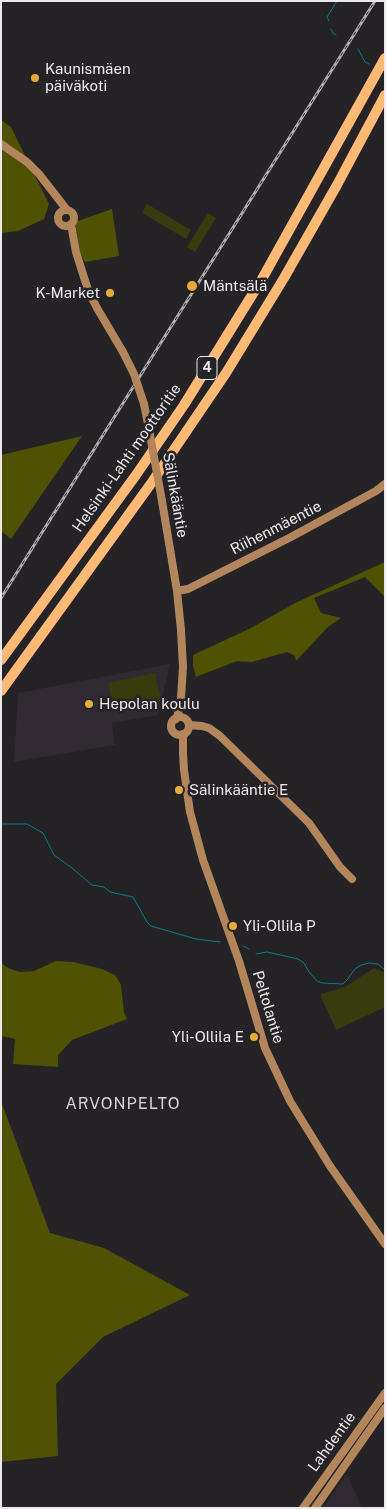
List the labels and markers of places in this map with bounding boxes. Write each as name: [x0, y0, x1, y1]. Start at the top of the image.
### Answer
place label: Kaunismäen päiväkoti: [45, 60, 131, 95]
marker: Kaunismäen päiväkoti: [29, 72, 41, 84]
place label: Mäntsälä: [203, 277, 267, 295]
marker: Mäntsälä: [185, 279, 199, 293]
place label: K-Market: [36, 284, 100, 302]
marker: K-Market: [104, 287, 116, 299]
place label: Hepolan koulu: [99, 695, 200, 713]
marker: Hepolan koulu: [83, 698, 95, 710]
place label: Sälinkääntie E: [189, 781, 288, 799]
marker: Sälinkääntie E: [173, 784, 185, 796]
place label: Yli-Ollila P: [243, 917, 315, 935]
marker: Yli-Ollila P: [227, 920, 239, 932]
place label: Yli-Ollila E: [172, 1028, 244, 1046]
marker: Yli-Ollila E: [248, 1031, 260, 1043]

